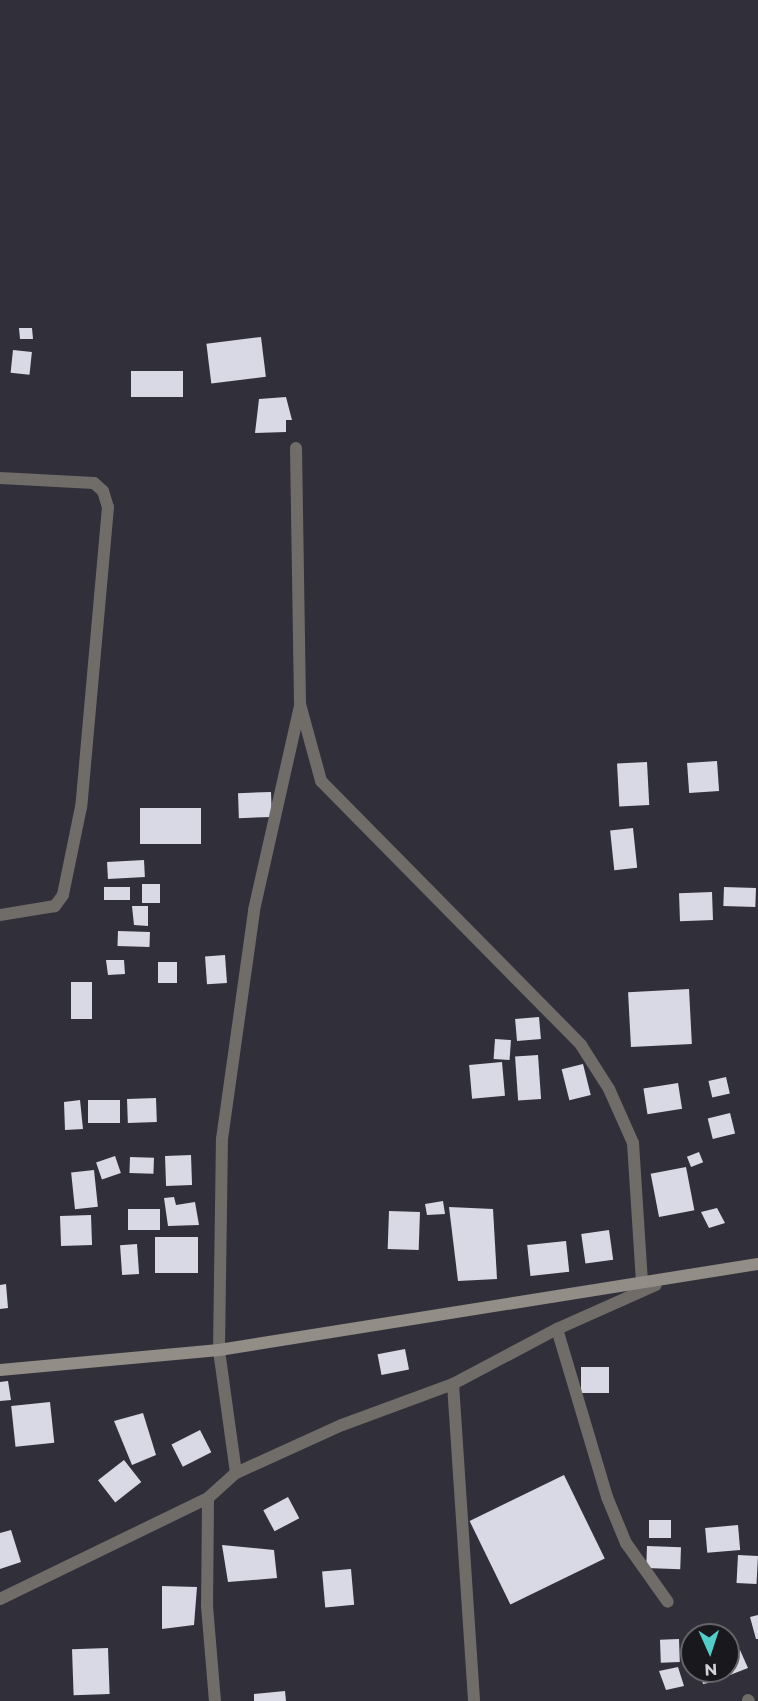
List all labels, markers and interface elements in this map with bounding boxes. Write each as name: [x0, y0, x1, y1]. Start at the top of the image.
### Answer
north arrow: [680, 1623, 740, 1683]
text: N: [704, 1660, 718, 1679]

